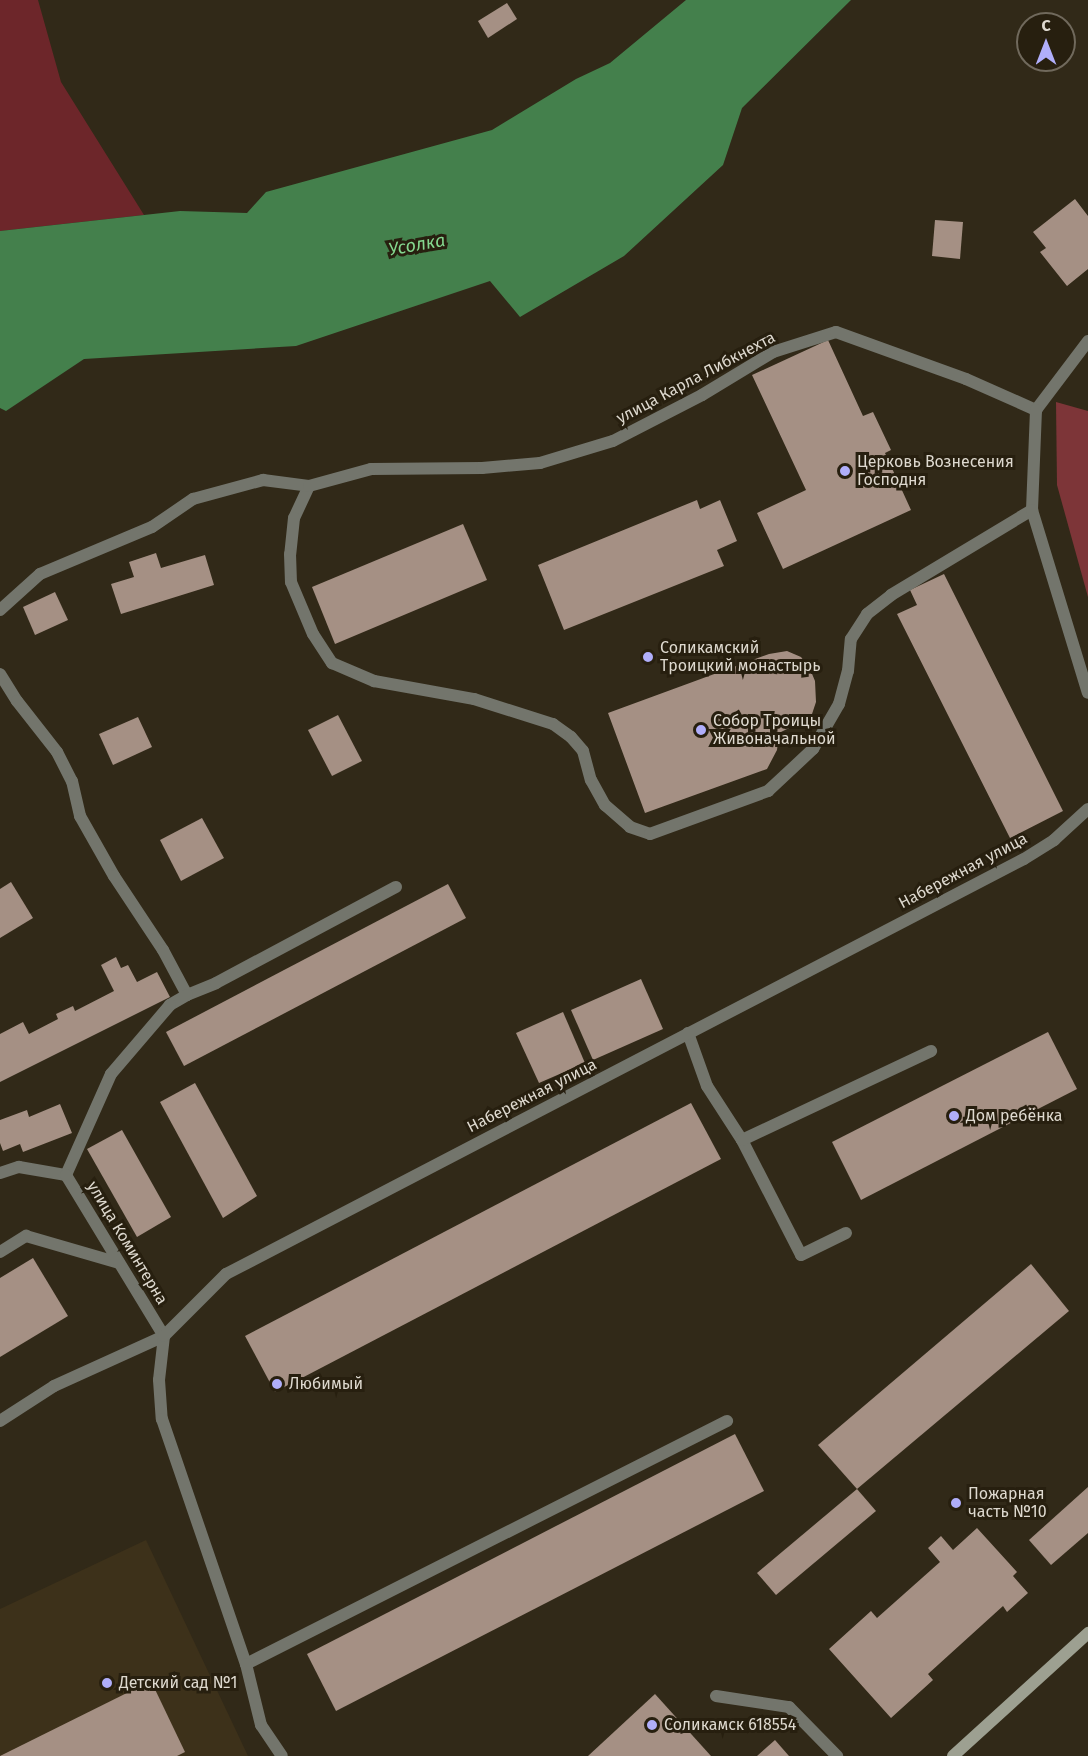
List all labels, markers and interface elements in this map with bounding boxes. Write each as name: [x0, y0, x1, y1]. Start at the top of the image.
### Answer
north arrow: [1016, 12, 1076, 72]
text: С: [1041, 16, 1051, 35]
water label: Усолка: [387, 229, 447, 261]
street label: улица Карла Либкнехта: [613, 328, 779, 428]
place label: Церковь Вознесения Господня: [857, 452, 1014, 490]
marker: Церковь Вознесения Господня: [838, 464, 852, 478]
place label: Соликамский Троицкий монастырь: [660, 638, 820, 676]
marker: Соликамский Троицкий монастырь: [641, 650, 655, 664]
place label: Собор Троицы Живоначальной: [713, 711, 836, 749]
marker: Собор Троицы Живоначальной: [694, 723, 708, 737]
street label: Набережная улица: [895, 829, 1031, 913]
street label: Набережная улица: [464, 1055, 600, 1137]
place label: Дом ребёнка: [966, 1106, 1063, 1126]
marker: Дом ребёнка: [947, 1109, 961, 1123]
street label: улица Коминтерна: [83, 1178, 171, 1308]
place label: Любимый: [289, 1374, 363, 1394]
marker: Любимый: [270, 1377, 284, 1391]
place label: Пожарная часть №10: [968, 1484, 1047, 1522]
marker: Пожарная часть №10: [949, 1496, 963, 1510]
place label: Детский сад №1: [119, 1673, 238, 1693]
marker: Детский сад №1: [100, 1676, 114, 1690]
place label: Соликамск 618554: [664, 1715, 796, 1735]
marker: Соликамск 618554: [645, 1718, 659, 1732]

